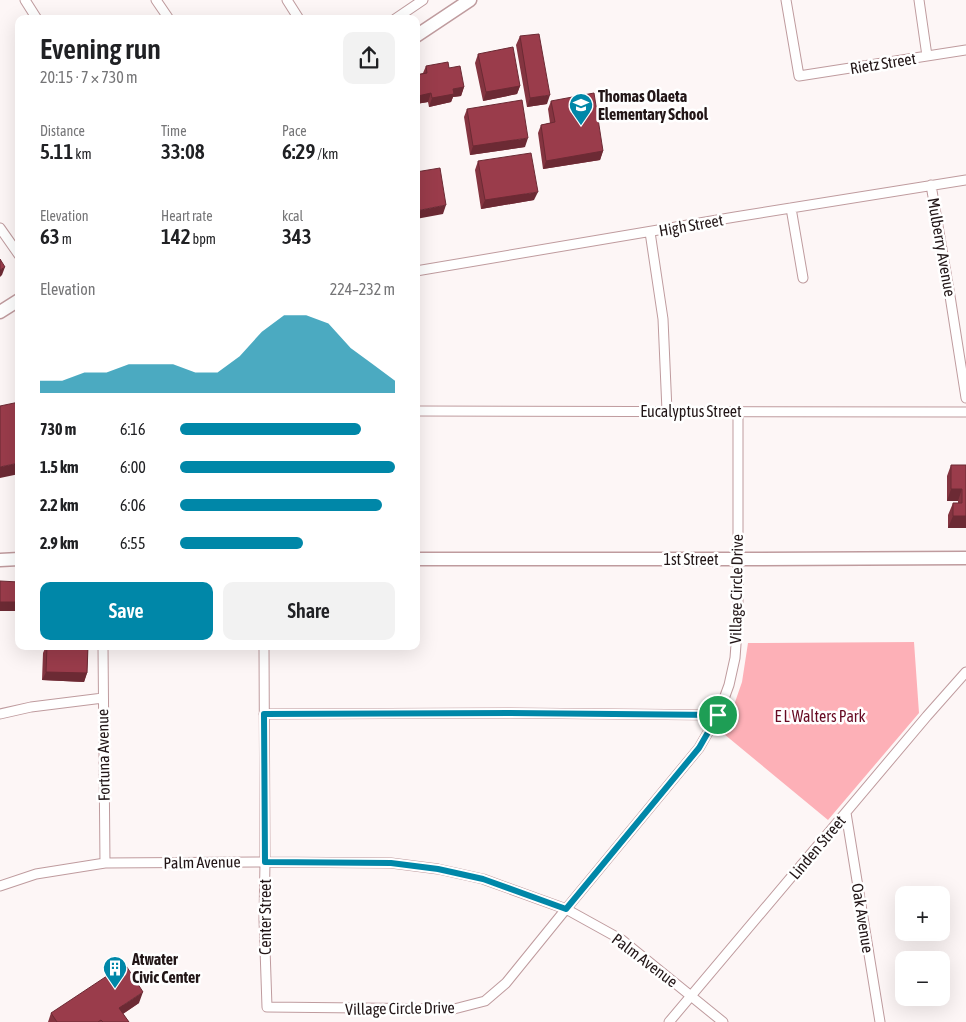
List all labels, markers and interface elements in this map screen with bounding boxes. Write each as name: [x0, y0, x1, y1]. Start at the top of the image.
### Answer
button: share: [343, 32, 395, 84]
text: Evening run: [40, 33, 161, 65]
street label: Rietz Street: [849, 49, 918, 77]
text: 20:15 · 7 × 730 m: [40, 68, 138, 86]
place label: Thomas Olaeta Elementary School: [598, 87, 709, 123]
school or university icon: Thomas Olaeta Elementary School: [568, 92, 594, 126]
text: Distance: [40, 123, 85, 139]
text: Time: [161, 123, 187, 139]
text: Pace: [282, 123, 307, 139]
text: 5.11: [40, 139, 73, 163]
text: 33:08: [161, 139, 205, 163]
text: 6:29: [282, 139, 315, 163]
text: km: [73, 146, 92, 162]
text: /km: [315, 146, 338, 162]
street label: Mulberry Avenue: [923, 196, 960, 298]
text: Elevation: [40, 208, 89, 224]
text: Heart rate: [161, 208, 213, 224]
text: kcal: [282, 208, 303, 224]
street label: High Street: [657, 210, 725, 240]
text: 63: [40, 224, 60, 248]
text: 142: [161, 224, 191, 248]
text: 343: [282, 224, 312, 248]
text: m: [60, 231, 72, 247]
text: bpm: [191, 231, 216, 247]
text: Elevation: [40, 280, 95, 298]
text: 224–232 m: [330, 280, 395, 298]
street label: Eucalyptus Street: [640, 402, 742, 421]
text: 730 m: [40, 420, 76, 438]
text: 6:16: [120, 420, 145, 438]
text: 1.5 km: [40, 458, 79, 476]
text: 6:00: [120, 458, 146, 476]
text: 2.2 km: [40, 496, 79, 514]
text: 6:06: [120, 496, 146, 514]
text: 2.9 km: [40, 534, 79, 552]
text: 6:55: [120, 534, 145, 552]
street label: Village Circle Drive: [726, 534, 747, 644]
street label: 1st Street: [663, 550, 719, 568]
button: Save: [40, 582, 213, 640]
button: Share: [223, 582, 395, 640]
pin: [697, 694, 739, 736]
icon: arrive: [704, 701, 732, 729]
park label: E L Walters Park: [774, 707, 866, 725]
street label: Fortuna Avenue: [93, 709, 113, 801]
street label: Linden Street: [785, 811, 849, 882]
street label: Palm Avenue: [163, 852, 241, 872]
street label: Center Street: [256, 879, 274, 955]
street label: Oak Avenue: [849, 882, 877, 954]
map controls: [895, 886, 950, 1006]
button: +: [895, 886, 950, 941]
street label: Palm Avenue: [609, 930, 681, 990]
place label: Atwater Civic Center: [131, 950, 200, 986]
button: −: [895, 951, 950, 1006]
building icon: Atwater Civic Center: [102, 955, 128, 989]
street label: Village Circle Drive: [345, 998, 455, 1019]

